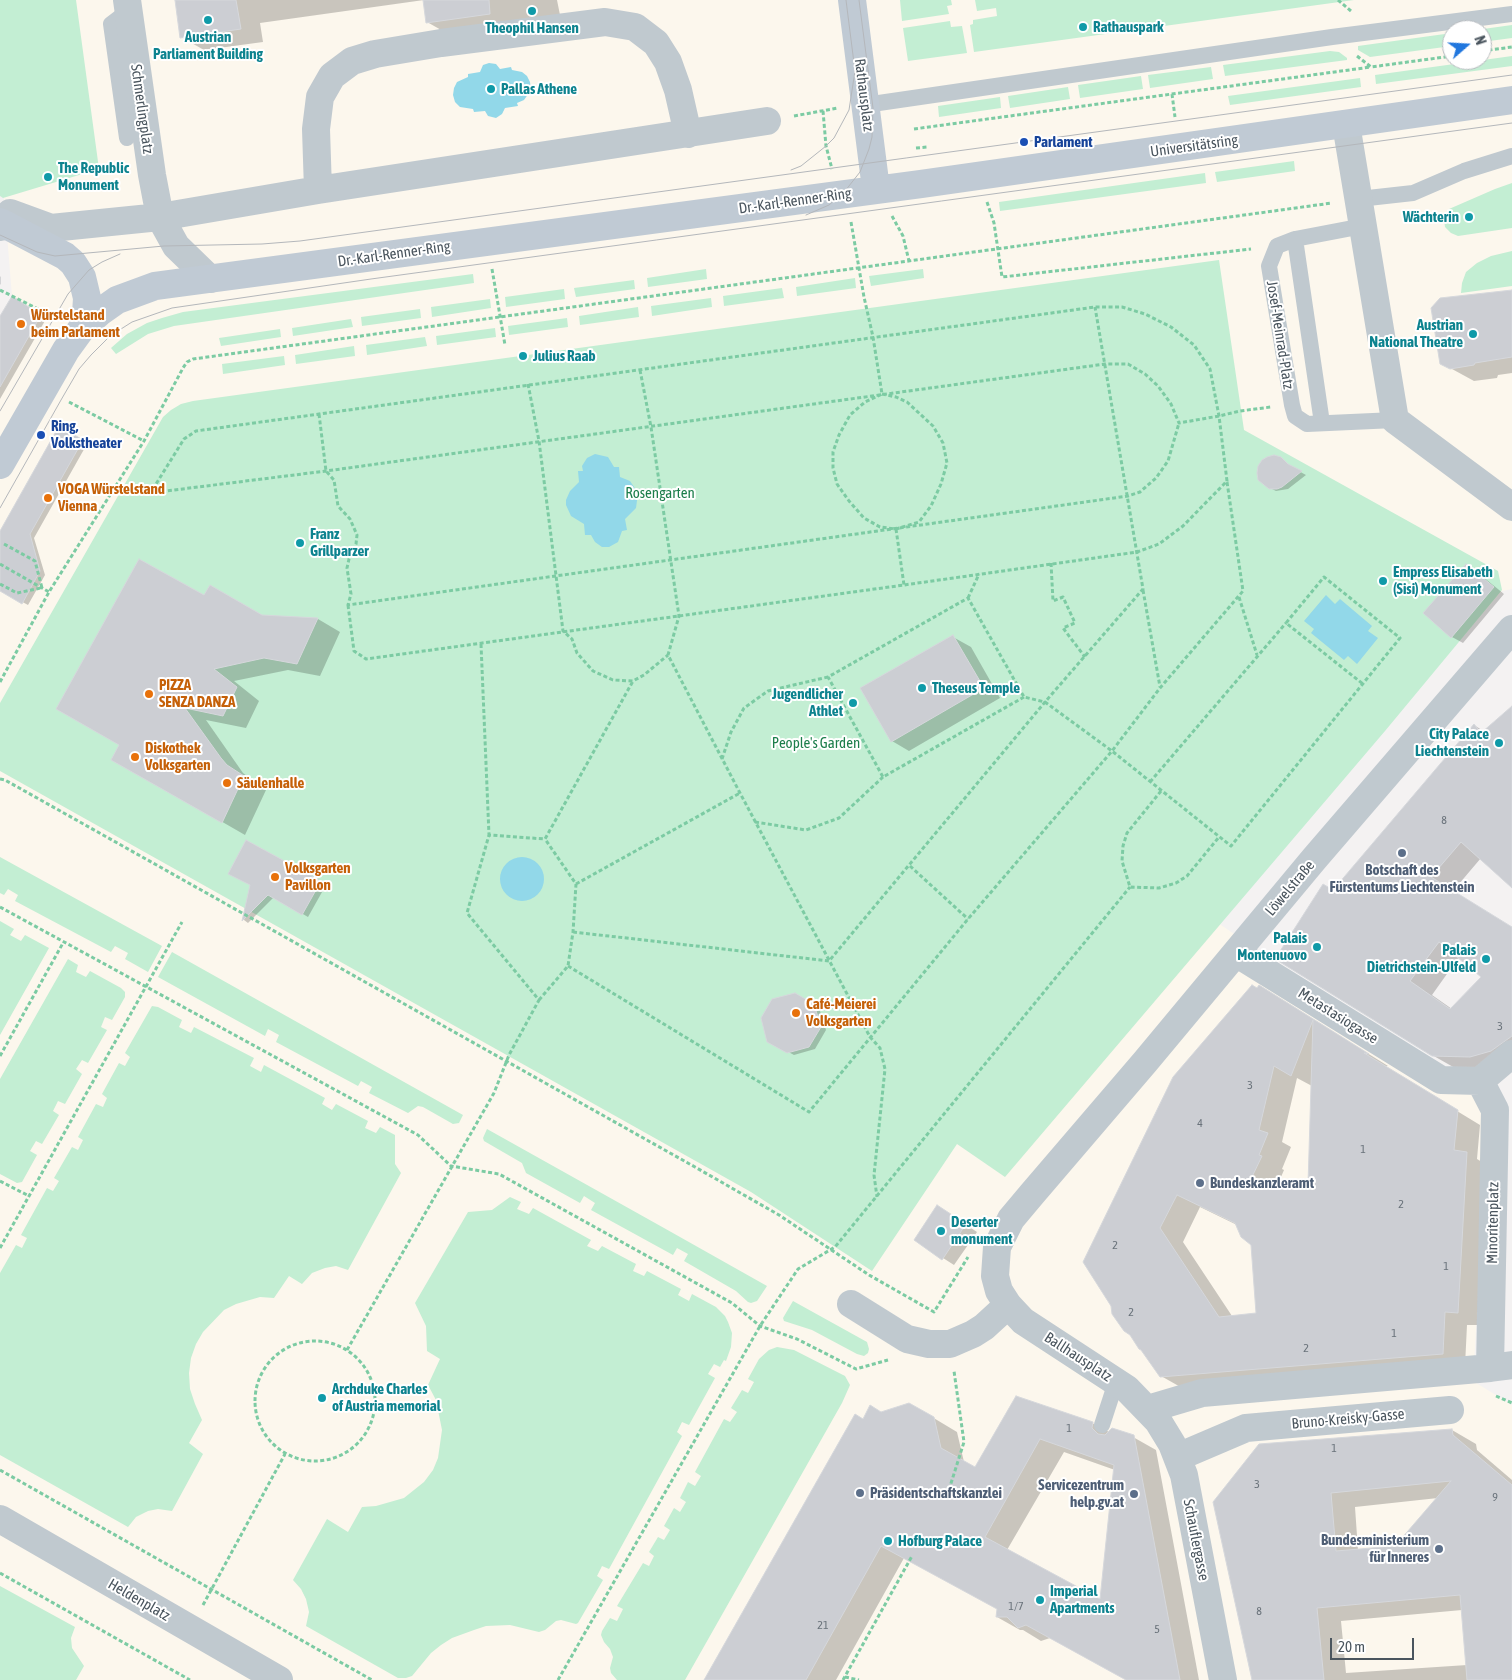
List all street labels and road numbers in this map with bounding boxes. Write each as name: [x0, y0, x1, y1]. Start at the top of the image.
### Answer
street label: Rathausplatz: [851, 57, 877, 133]
street label: Schmerlingplatz: [127, 63, 157, 155]
street label: Universitätsring: [1149, 131, 1239, 161]
street label: Dr.-Karl-Renner-Ring: [738, 184, 852, 218]
street label: Dr.-Karl-Renner-Ring: [337, 237, 451, 271]
street label: Josef-Meinrad-Platz: [1263, 280, 1297, 390]
street label: Löwelstraße: [1262, 857, 1318, 919]
street label: Metastasiogasse: [1295, 984, 1381, 1048]
street label: Minoritenplatz: [1483, 1182, 1503, 1264]
street label: Ballhausplatz: [1041, 1329, 1115, 1385]
street label: Bruno-Kreisky-Gasse: [1291, 1405, 1405, 1433]
street label: Schauflergasse: [1179, 1498, 1213, 1582]
street label: Heldenplatz: [105, 1575, 173, 1625]

